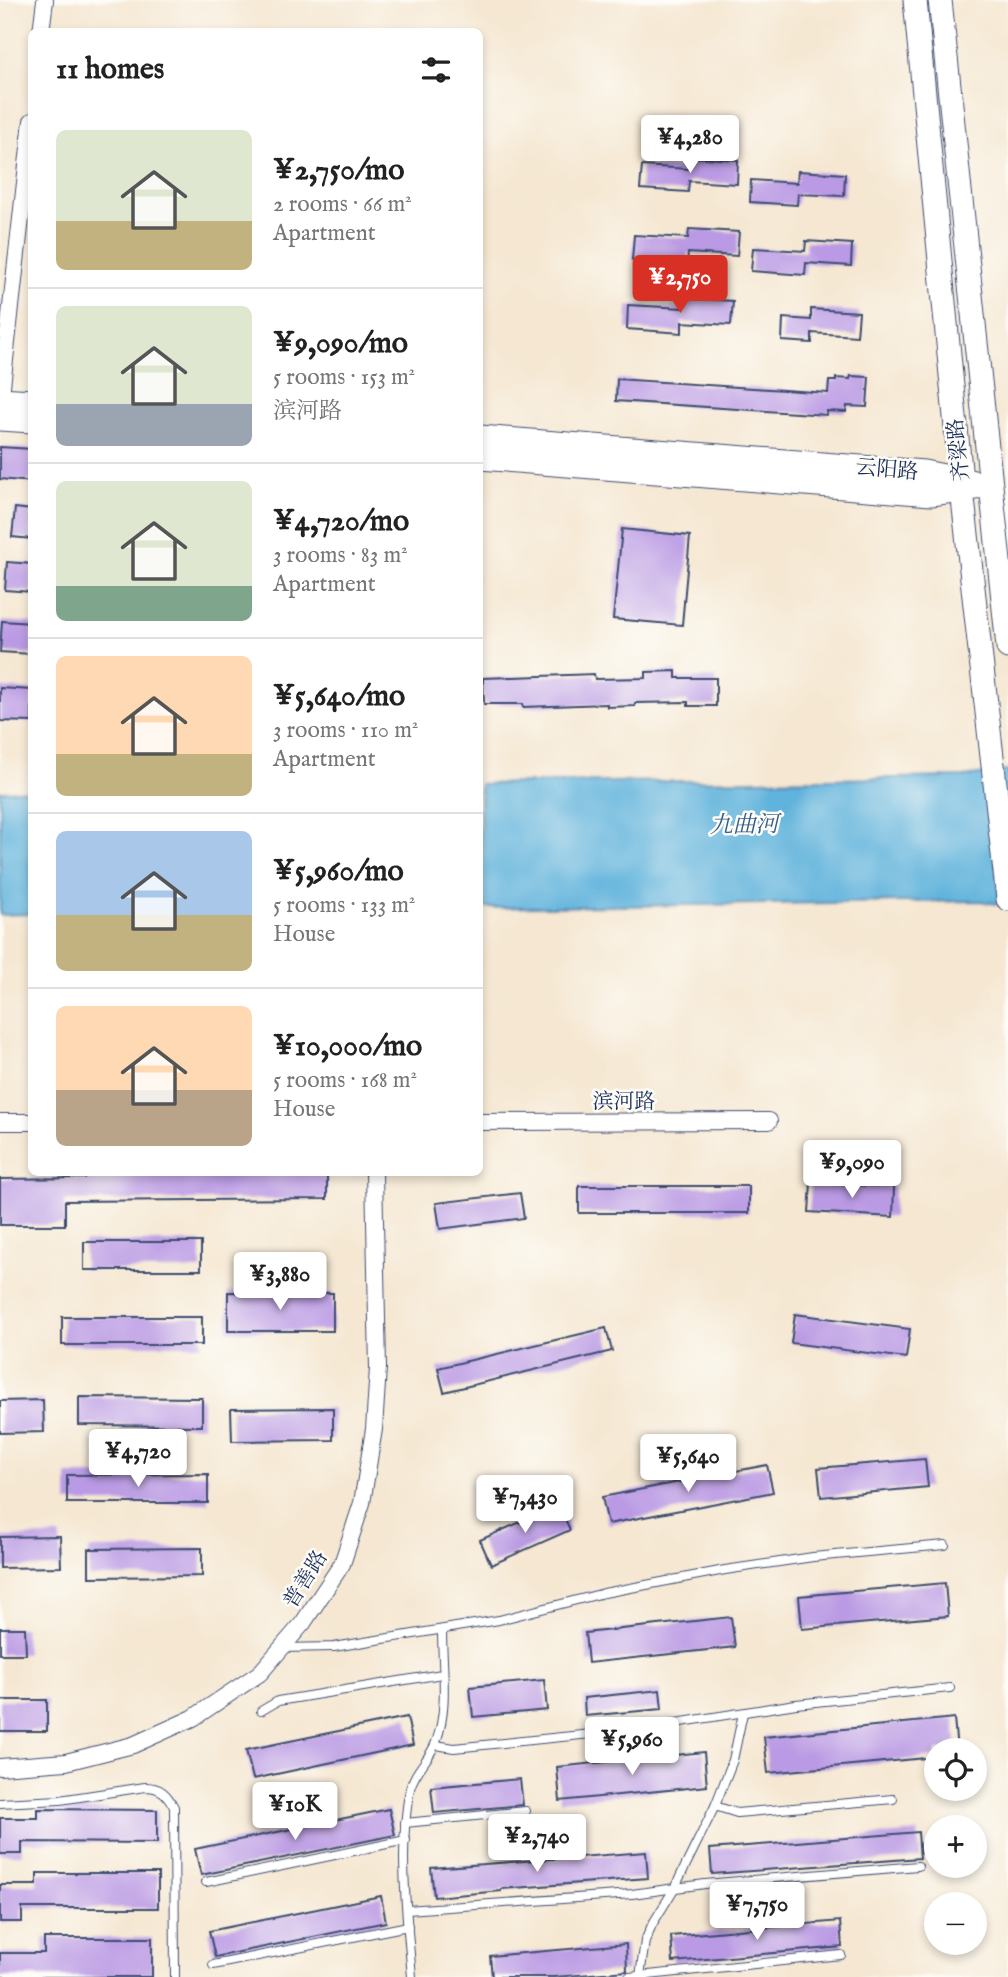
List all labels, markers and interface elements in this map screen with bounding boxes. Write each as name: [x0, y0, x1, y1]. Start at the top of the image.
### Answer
text: 11 homes: [56, 51, 164, 89]
icon: filters: [417, 51, 455, 89]
pin: ¥4,280: [633, 116, 747, 175]
text: ¥4,280: [657, 123, 723, 152]
text: ¥2,750/mo: [273, 152, 404, 190]
icon: home: [112, 158, 196, 242]
text: 2 rooms · 66 m²: [273, 190, 412, 219]
text: Apartment: [273, 219, 376, 248]
pin: ¥2,750: [623, 256, 737, 315]
text: ¥2,750: [649, 263, 711, 292]
text: ¥9,090/mo: [273, 325, 408, 363]
icon: home: [112, 334, 196, 418]
text: 5 rooms · 153 m²: [273, 363, 415, 392]
text: 滨河路: [273, 397, 342, 426]
street label: 齐梁路: [943, 417, 976, 483]
street label: 云阳路: [854, 454, 919, 487]
text: ¥4,720/mo: [273, 503, 409, 541]
icon: home: [112, 509, 196, 593]
text: 3 rooms · 83 m²: [273, 541, 408, 570]
text: Apartment: [273, 570, 376, 599]
text: ¥5,640/mo: [273, 678, 405, 716]
icon: home: [112, 684, 196, 768]
text: 3 rooms · 110 m²: [273, 716, 418, 745]
text: Apartment: [273, 745, 376, 774]
water label: 九曲河: [709, 810, 783, 841]
text: ¥5,960/mo: [273, 853, 404, 891]
icon: home: [112, 859, 196, 943]
text: 5 rooms · 133 m²: [273, 891, 416, 920]
text: House: [273, 920, 335, 949]
text: ¥10,000/mo: [273, 1028, 422, 1066]
icon: home: [112, 1034, 196, 1118]
text: 5 rooms · 168 m²: [273, 1066, 417, 1095]
street label: 滨河路: [593, 1089, 656, 1116]
text: House: [273, 1095, 335, 1124]
pin: ¥9,090: [795, 1140, 909, 1200]
text: ¥9,090: [819, 1148, 885, 1177]
pin: ¥3,880: [223, 1252, 337, 1312]
text: ¥3,880: [250, 1260, 310, 1289]
pin: ¥4,720: [81, 1430, 195, 1489]
pin: ¥5,640: [631, 1434, 745, 1494]
text: ¥4,720: [105, 1437, 171, 1466]
text: ¥5,640: [656, 1442, 720, 1471]
pin: ¥7,430: [468, 1476, 582, 1535]
text: ¥7,430: [492, 1483, 558, 1512]
street label: 普善路: [278, 1546, 334, 1614]
pin: ¥5,960: [575, 1718, 689, 1777]
text: ¥5,960: [601, 1725, 663, 1754]
map controls: [924, 1738, 987, 1955]
button: locate: [924, 1738, 987, 1801]
pin: ¥10K: [254, 1783, 336, 1842]
text: ¥10K: [268, 1790, 322, 1819]
pin: ¥2,740: [480, 1814, 594, 1874]
button: +: [924, 1815, 987, 1878]
text: ¥2,740: [504, 1822, 570, 1851]
pin: ¥7,750: [700, 1882, 814, 1942]
text: ¥7,750: [726, 1890, 788, 1919]
button: −: [924, 1892, 987, 1955]

